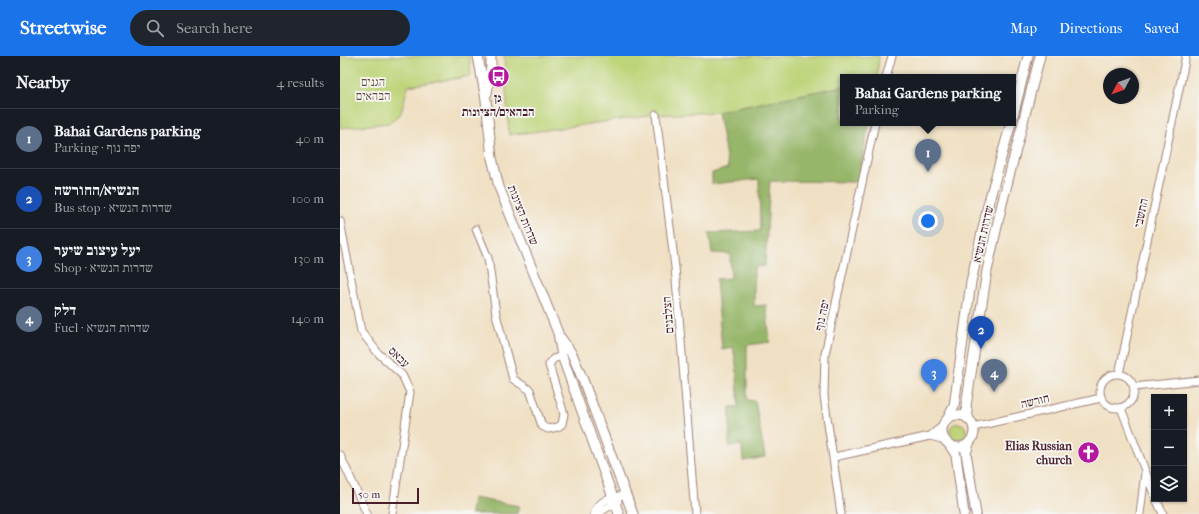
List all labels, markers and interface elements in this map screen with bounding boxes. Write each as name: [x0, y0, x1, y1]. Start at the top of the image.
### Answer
search box: [130, 10, 410, 46]
text: Streetwise: [20, 17, 106, 39]
icon: search: [144, 17, 166, 39]
text: Search here: [176, 19, 252, 37]
text: Map: [1010, 20, 1037, 37]
text: Directions: [1059, 20, 1122, 37]
text: Saved: [1144, 20, 1179, 37]
bus stop icon: גן הבהאים/הציונות: [485, 64, 511, 90]
north arrow: [1103, 68, 1139, 104]
text: Nearby: [16, 72, 70, 92]
popup: [840, 74, 1016, 126]
text: 4 results: [277, 75, 324, 90]
park label: הגנים הבהאים: [356, 75, 390, 103]
text: Bahai Gardens parking: [855, 84, 1001, 102]
place label: גן הבהאים/הציונות: [462, 91, 534, 119]
text: Parking: [855, 102, 899, 117]
text: Bahai Gardens parking: [54, 122, 201, 140]
text: 1: [27, 131, 31, 146]
text: 40 m: [296, 131, 324, 146]
pin: 1: [915, 139, 941, 172]
text: Parking · יפה נוף: [54, 140, 140, 155]
text: הנשיא/החורשה: [54, 181, 139, 199]
street label: שדרות הציונות: [505, 183, 541, 247]
text: 2: [26, 191, 32, 206]
text: 100 m: [291, 191, 324, 206]
street label: התשבי: [1131, 197, 1151, 229]
text: Bus stop · שדרות הנשיא: [54, 200, 172, 215]
street label: שדרות הנשיא: [970, 204, 996, 264]
your location: [918, 211, 938, 231]
text: יעל עיצוב שיער: [54, 241, 140, 259]
text: 3: [26, 251, 32, 266]
text: 130 m: [293, 251, 324, 266]
text: Shop · שדרות הנשיא: [54, 260, 153, 275]
street label: הצלבנים: [659, 296, 677, 334]
street label: יפה נוף: [812, 298, 832, 332]
text: דלק: [54, 301, 76, 319]
text: 4: [25, 311, 33, 326]
text: 140 m: [291, 311, 324, 326]
pin: 2: [968, 316, 994, 349]
text: Fuel · שדרות הנשיא: [54, 320, 150, 335]
street label: עבאס: [386, 344, 413, 371]
pin: 3: [921, 359, 947, 392]
pin: 4: [981, 359, 1007, 392]
street label: חורשה: [1019, 391, 1051, 411]
map controls: [1151, 394, 1187, 502]
button: +: [1151, 394, 1187, 430]
button: −: [1151, 430, 1187, 466]
place label: Elias Russian church: [1005, 439, 1073, 467]
church icon: Elias Russian church: [1075, 440, 1101, 466]
button: layers: [1151, 466, 1187, 502]
scale bar: [352, 486, 419, 505]
text: 50 m: [358, 488, 380, 501]

